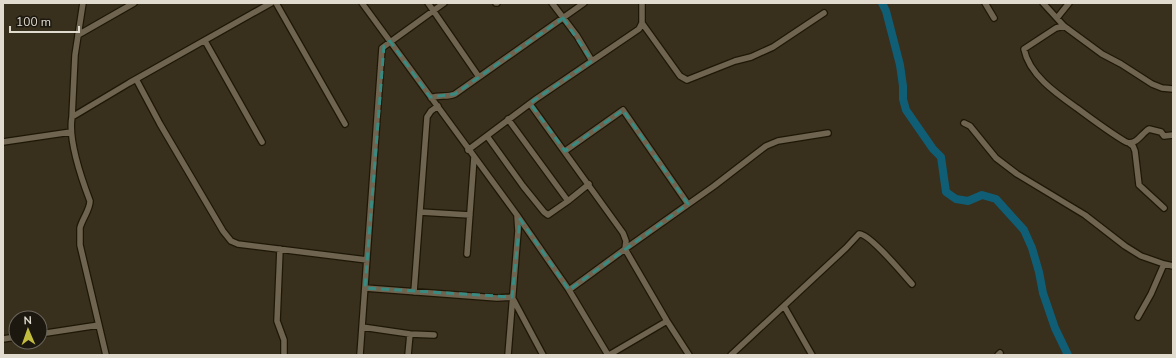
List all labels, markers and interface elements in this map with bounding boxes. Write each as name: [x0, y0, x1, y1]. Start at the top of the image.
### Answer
scale bar: [10, 8, 79, 34]
text: 100 m: [16, 14, 51, 30]
north arrow: [8, 310, 48, 350]
text: N: [23, 313, 32, 328]

